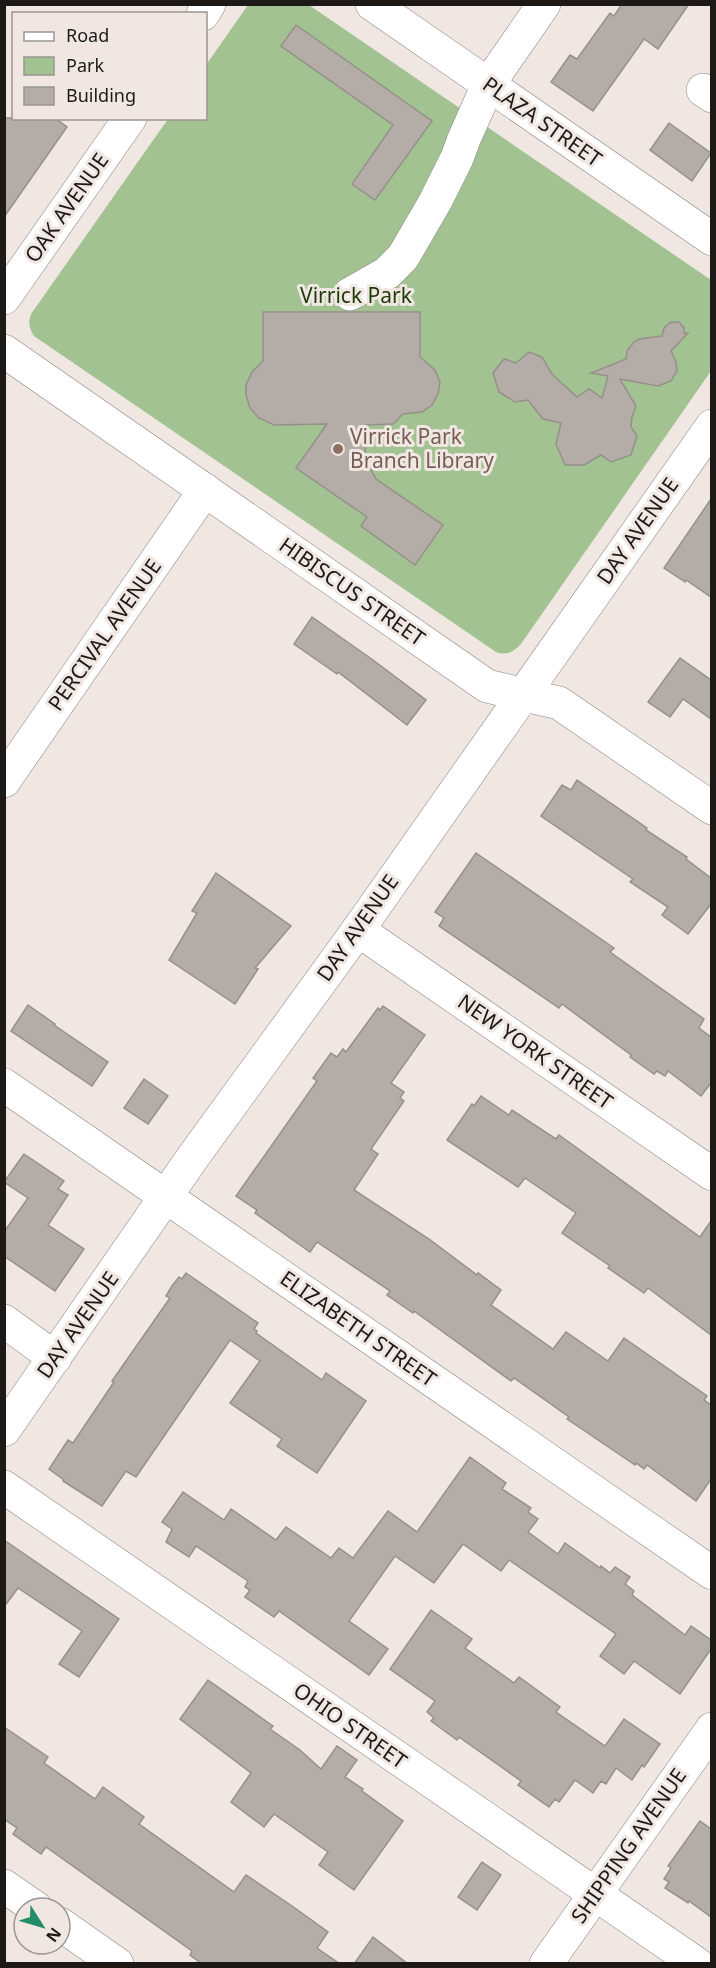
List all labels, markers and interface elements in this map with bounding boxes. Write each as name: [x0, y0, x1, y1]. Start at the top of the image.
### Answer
legend: [12, 12, 207, 120]
text: Road: [66, 23, 109, 47]
text: Park: [66, 53, 104, 77]
street label: PLAZA STREET: [477, 70, 608, 173]
text: Building: [66, 83, 136, 107]
street label: OAK AVENUE: [18, 147, 114, 268]
park label: Virrick Park: [300, 281, 413, 309]
place label: Virrick Park Branch Library: [350, 422, 494, 474]
marker: Virrick Park Branch Library: [331, 442, 345, 456]
street label: DAY AVENUE: [590, 472, 684, 589]
street label: HIBISCUS STREET: [274, 530, 431, 652]
street label: PERCIVAL AVENUE: [41, 553, 167, 716]
street label: DAY AVENUE: [310, 869, 404, 986]
street label: NEW YORK STREET: [452, 987, 619, 1115]
street label: ELIZABETH STREET: [275, 1264, 442, 1393]
street label: DAY AVENUE: [30, 1266, 124, 1383]
street label: OHIO STREET: [288, 1676, 413, 1775]
street label: SHIPPING AVENUE: [564, 1762, 692, 1929]
north arrow: [12, 1896, 72, 1956]
text: N: [41, 1923, 67, 1947]

